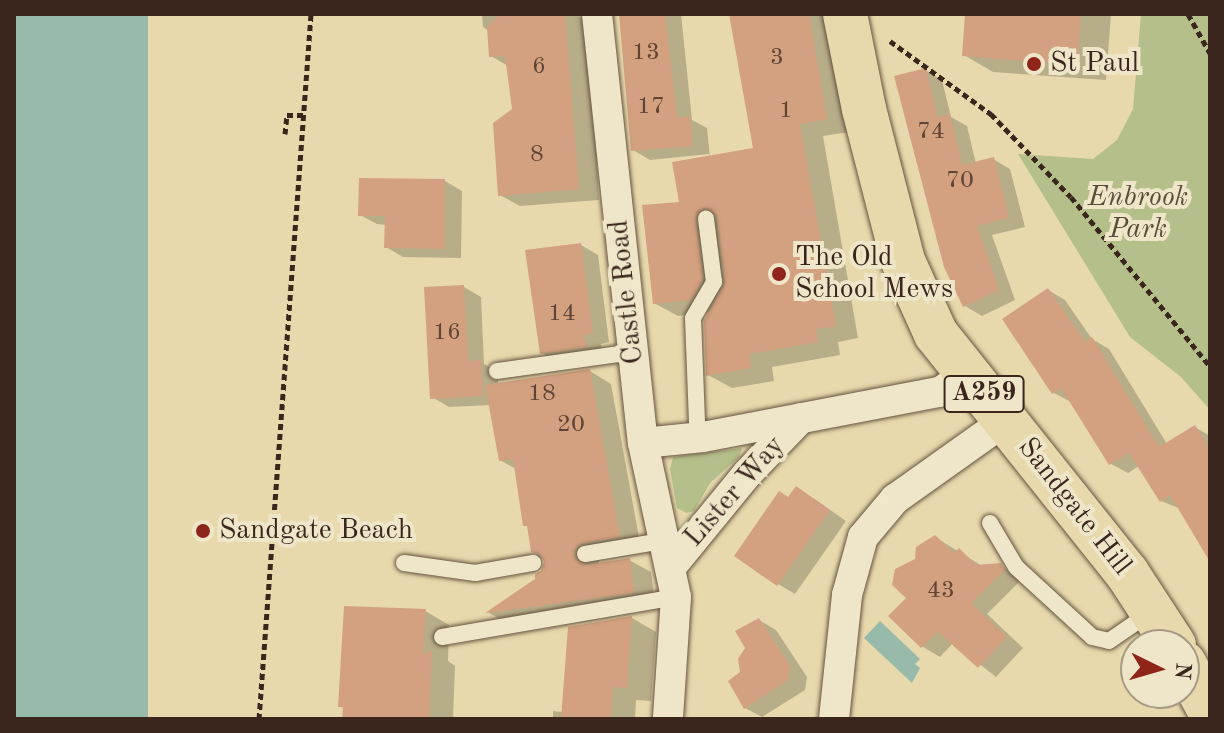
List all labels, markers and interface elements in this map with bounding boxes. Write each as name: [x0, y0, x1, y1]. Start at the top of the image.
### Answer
house number: 13: [632, 40, 660, 68]
house number: 3: [770, 45, 784, 73]
place label: St Paul: [1050, 47, 1139, 81]
house number: 6: [532, 54, 546, 82]
marker: St Paul: [1025, 55, 1043, 73]
house number: 17: [637, 94, 665, 122]
house number: 1: [779, 98, 793, 126]
house number: 74: [917, 119, 945, 147]
house number: 8: [530, 142, 544, 170]
house number: 70: [946, 168, 974, 196]
park label: Enbrook Park: [1088, 181, 1188, 247]
street label: Castle Road: [603, 218, 651, 366]
place label: The Old School Mews: [795, 241, 953, 307]
marker: The Old School Mews: [770, 265, 788, 283]
house number: 14: [548, 301, 576, 329]
house number: 16: [433, 320, 461, 348]
road number: A259: [942, 372, 1026, 416]
house number: 18: [528, 381, 556, 409]
house number: 20: [557, 412, 585, 440]
street label: Lister Way: [678, 430, 792, 554]
street label: Sandgate Hill: [1010, 432, 1138, 582]
place label: Sandgate Beach: [219, 514, 413, 548]
marker: Sandgate Beach: [194, 522, 212, 540]
house number: 43: [927, 578, 955, 606]
north arrow: [1120, 629, 1200, 709]
text: N: [1170, 662, 1194, 680]

